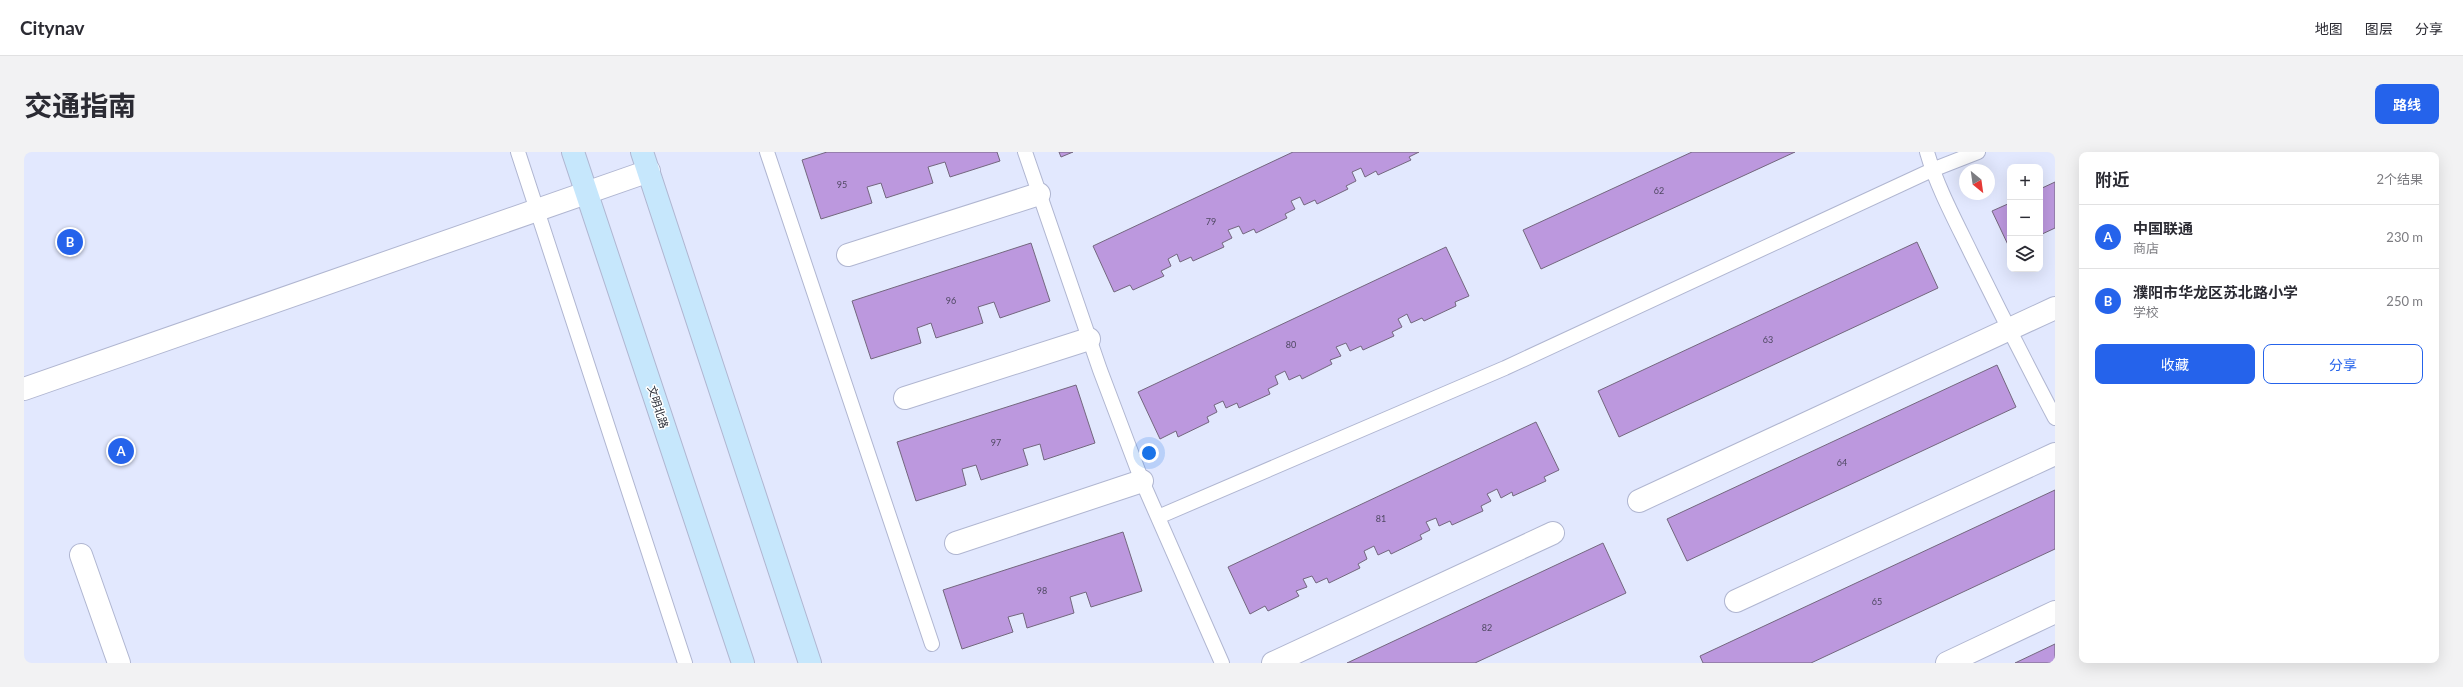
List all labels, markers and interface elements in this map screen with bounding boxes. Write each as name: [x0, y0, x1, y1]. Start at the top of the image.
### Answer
text: Citynav: [20, 16, 85, 39]
text: 地图: [2315, 20, 2343, 37]
text: 图层: [2365, 20, 2393, 37]
text: 分享: [2415, 20, 2443, 37]
button: 路线: [2375, 84, 2439, 124]
text: 交通指南: [24, 88, 136, 122]
north arrow: [1959, 164, 1995, 200]
map controls: [2007, 164, 2043, 272]
button: +: [2007, 164, 2043, 200]
text: 附近: [2095, 169, 2129, 190]
text: 2个结果: [2376, 171, 2423, 187]
house number: 95: [837, 179, 847, 190]
house number: 62: [1654, 185, 1664, 196]
button: −: [2007, 200, 2043, 236]
house number: 79: [1206, 216, 1216, 227]
text: 中国联通: [2133, 219, 2193, 237]
pin: B: [57, 227, 83, 257]
text: A: [2103, 229, 2113, 245]
text: 230 m: [2386, 229, 2423, 245]
button: layers: [2007, 236, 2043, 272]
text: 商店: [2133, 240, 2159, 256]
text: 濮阳市华龙区苏北路小学: [2133, 283, 2298, 301]
text: B: [2104, 293, 2112, 309]
text: 250 m: [2386, 293, 2423, 309]
house number: 96: [946, 295, 956, 306]
text: 学校: [2133, 304, 2159, 320]
house number: 63: [1763, 334, 1773, 345]
house number: 80: [1286, 339, 1296, 350]
button: 收藏: [2095, 344, 2255, 384]
button: 分享: [2263, 344, 2423, 384]
street label: 文明北路: [645, 384, 671, 430]
pin: A: [108, 436, 134, 466]
house number: 97: [991, 437, 1001, 448]
your location: [1139, 443, 1159, 463]
house number: 64: [1837, 457, 1847, 468]
house number: 81: [1376, 513, 1386, 524]
house number: 98: [1037, 585, 1047, 596]
house number: 65: [1872, 596, 1882, 607]
house number: 82: [1482, 622, 1492, 633]

